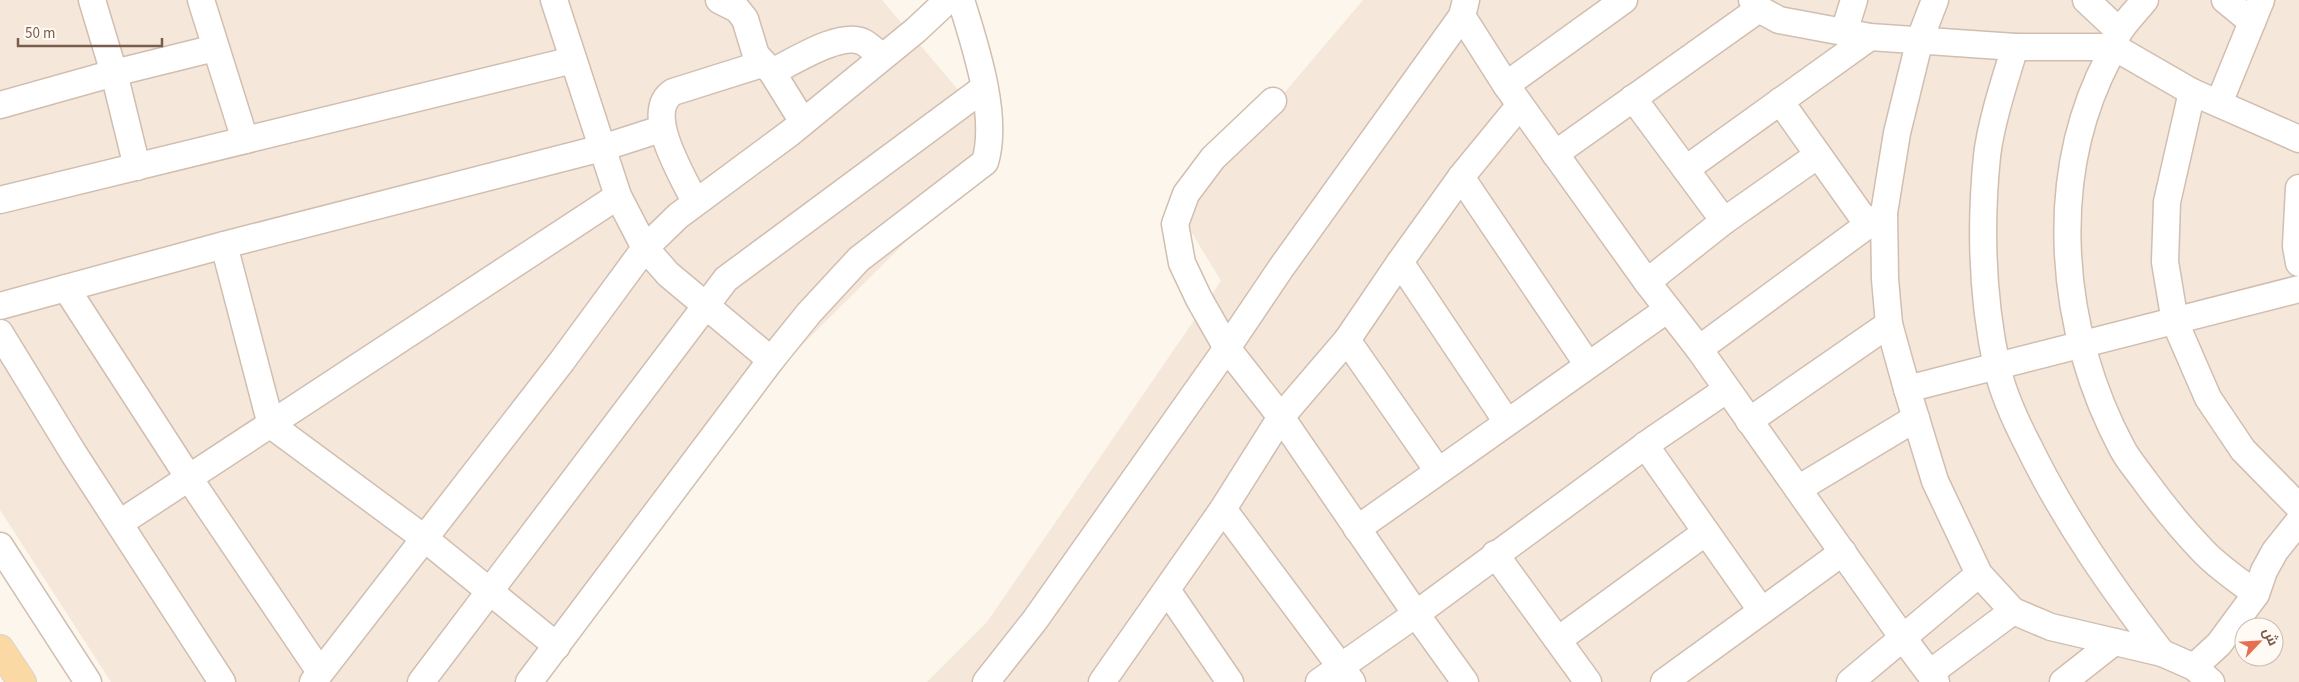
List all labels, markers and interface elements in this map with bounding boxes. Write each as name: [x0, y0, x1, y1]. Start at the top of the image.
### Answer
scale bar: [18, 15, 161, 47]
text: 50 m: [25, 23, 55, 44]
north arrow: [2234, 617, 2284, 667]
text: ش: [2257, 625, 2283, 649]

